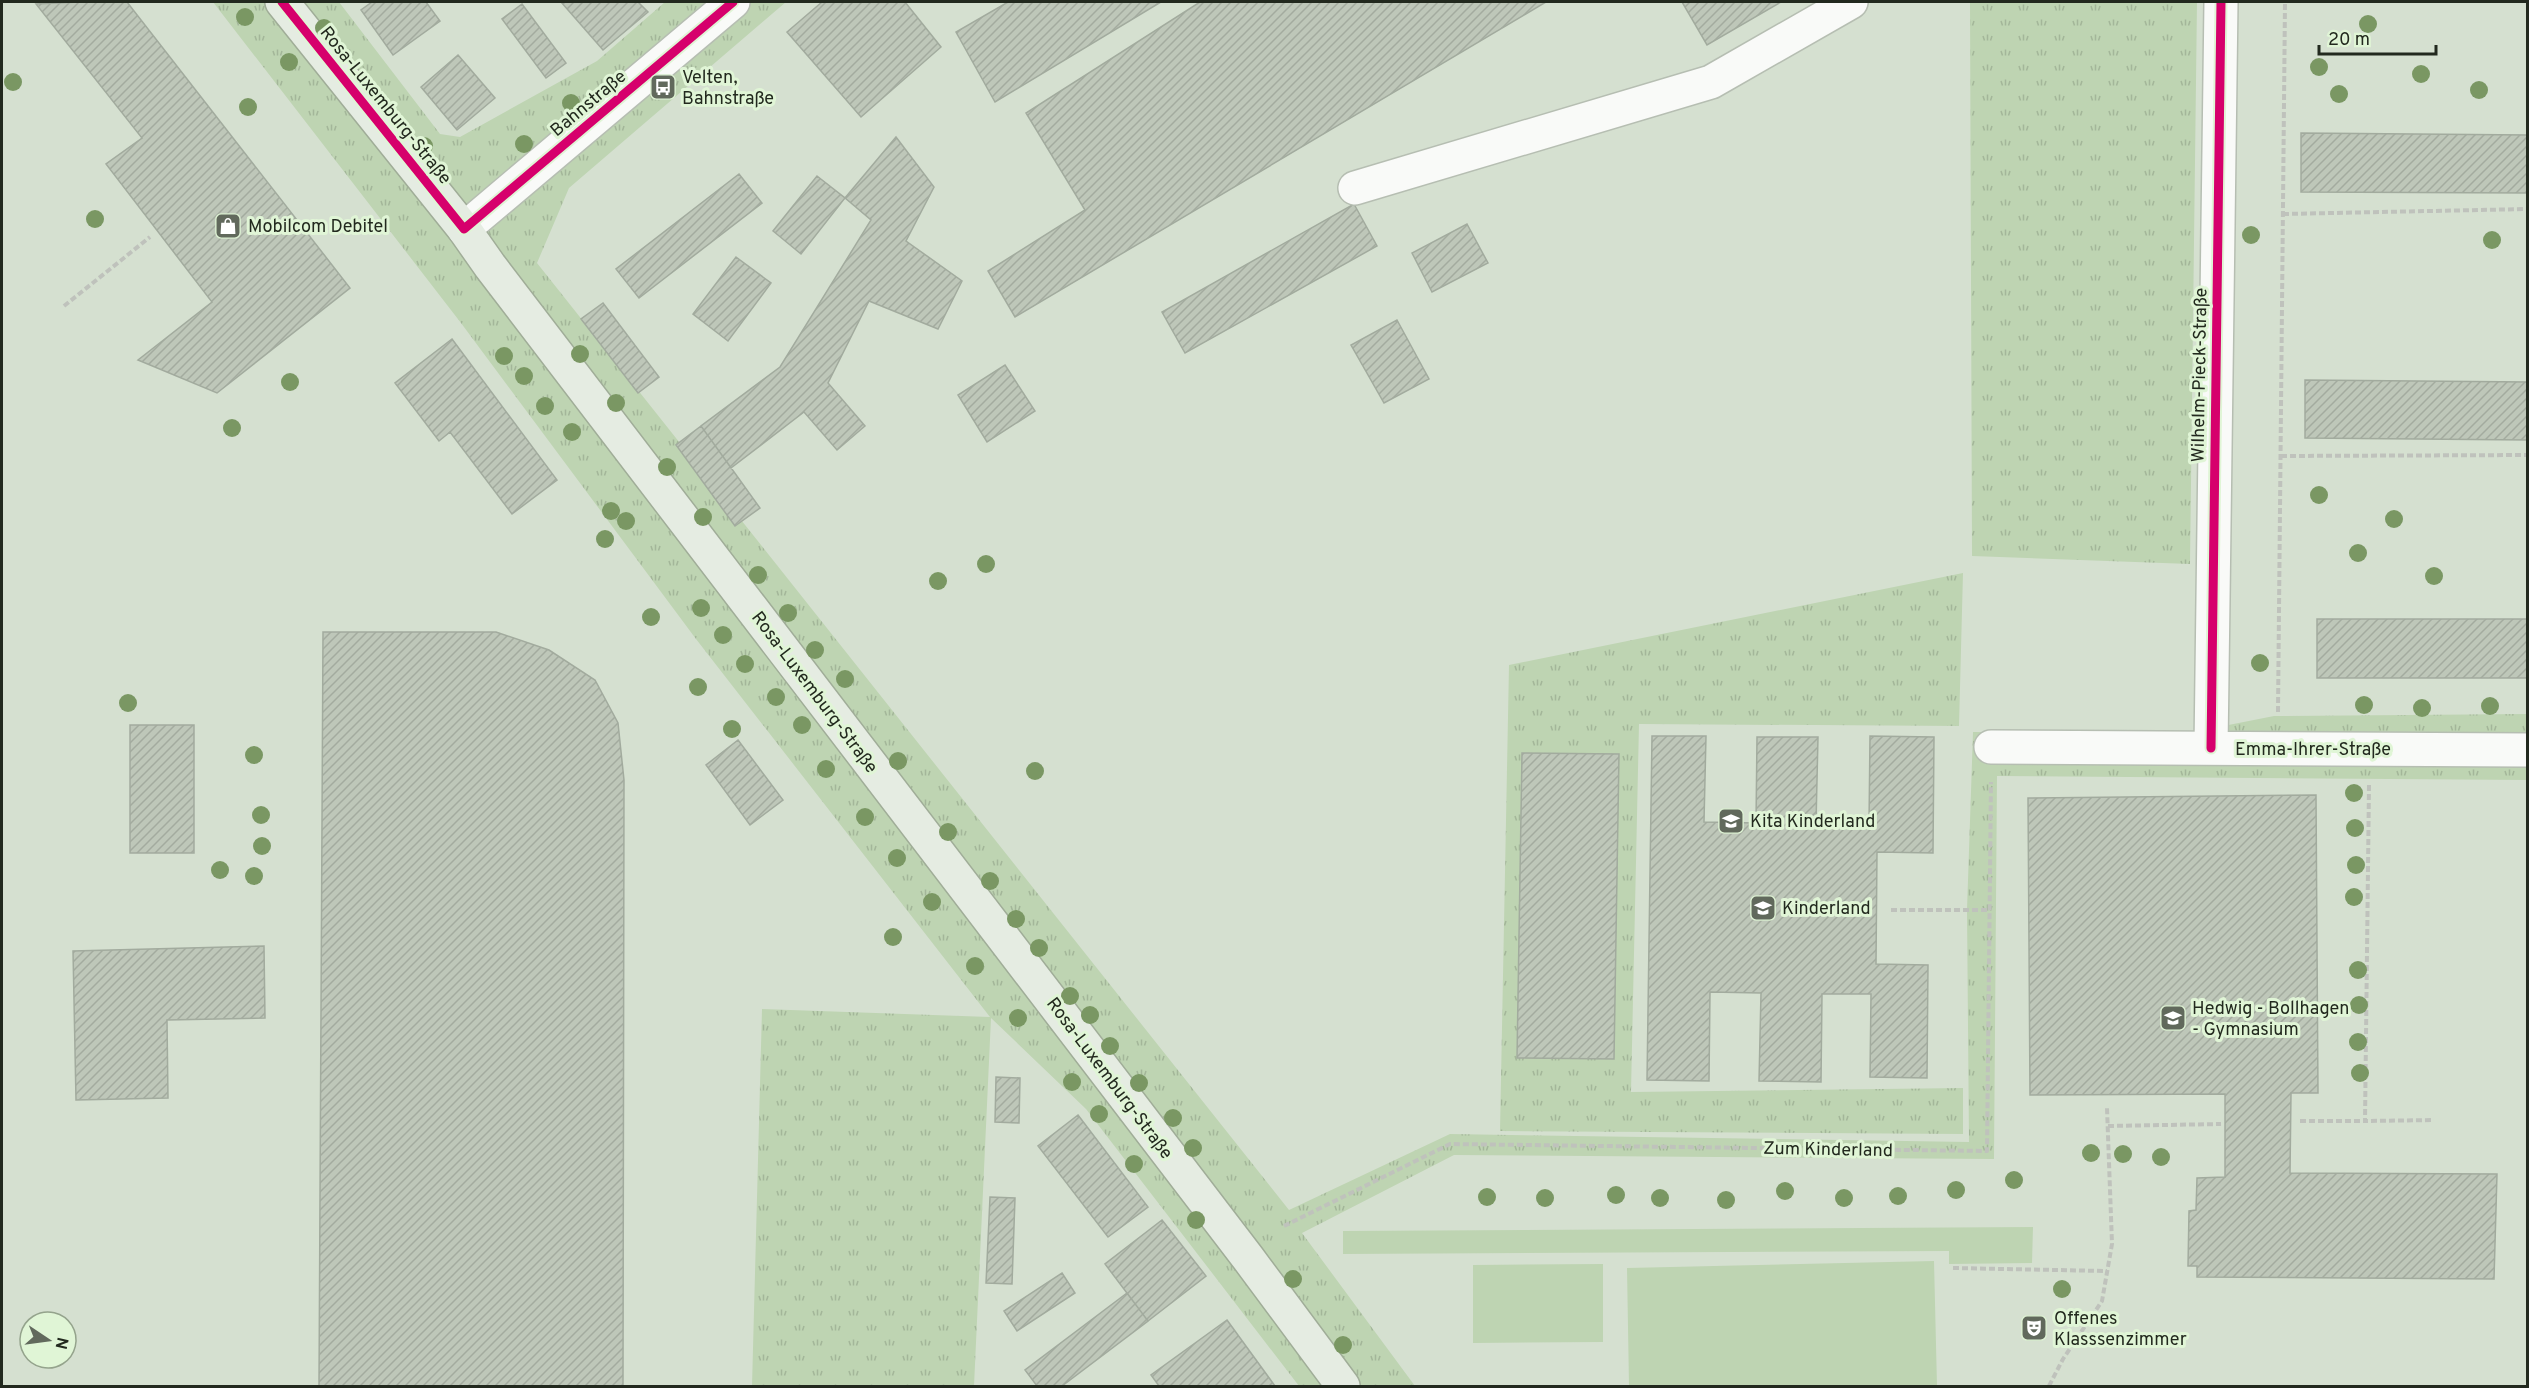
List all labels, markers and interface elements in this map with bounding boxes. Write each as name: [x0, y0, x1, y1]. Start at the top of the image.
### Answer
scale bar: [2319, 18, 2436, 56]
street label: Rosa-Luxemburg-Straße: [314, 22, 456, 190]
text: 20 m: [2328, 29, 2370, 52]
street label: Bahnstraße: [546, 66, 632, 143]
place label: Velten, Bahnstraße: [682, 67, 774, 111]
bus stop icon: Velten, Bahnstraße: [648, 72, 678, 102]
shop icon: Mobilcom Debitel: [213, 211, 243, 241]
place label: Mobilcom Debitel: [248, 216, 388, 239]
street label: Wilhelm-Pieck-Straße: [2187, 287, 2214, 463]
street label: Rosa-Luxemburg-Straße: [745, 607, 882, 778]
street label: Emma-Ihrer-Straße: [2235, 739, 2391, 762]
school or university icon: Kita Kinderland: [1716, 806, 1746, 836]
place label: Kita Kinderland: [1750, 811, 1875, 834]
school or university icon: Kinderland: [1748, 893, 1778, 923]
place label: Kinderland: [1782, 898, 1871, 921]
street label: Rosa-Luxemburg-Straße: [1040, 993, 1177, 1164]
place label: Hedwig - Bollhagen - Gymnasium: [2192, 998, 2349, 1042]
school or university icon: Hedwig - Bollhagen - Gymnasium: [2158, 1003, 2188, 1033]
street label: Zum Kinderland: [1763, 1138, 1893, 1163]
place label: Offenes Klasssenzimmer: [2054, 1308, 2187, 1352]
north arrow: [18, 1310, 78, 1370]
theatre icon: Offenes Klasssenzimmer: [2019, 1313, 2049, 1343]
text: N: [50, 1335, 72, 1351]

